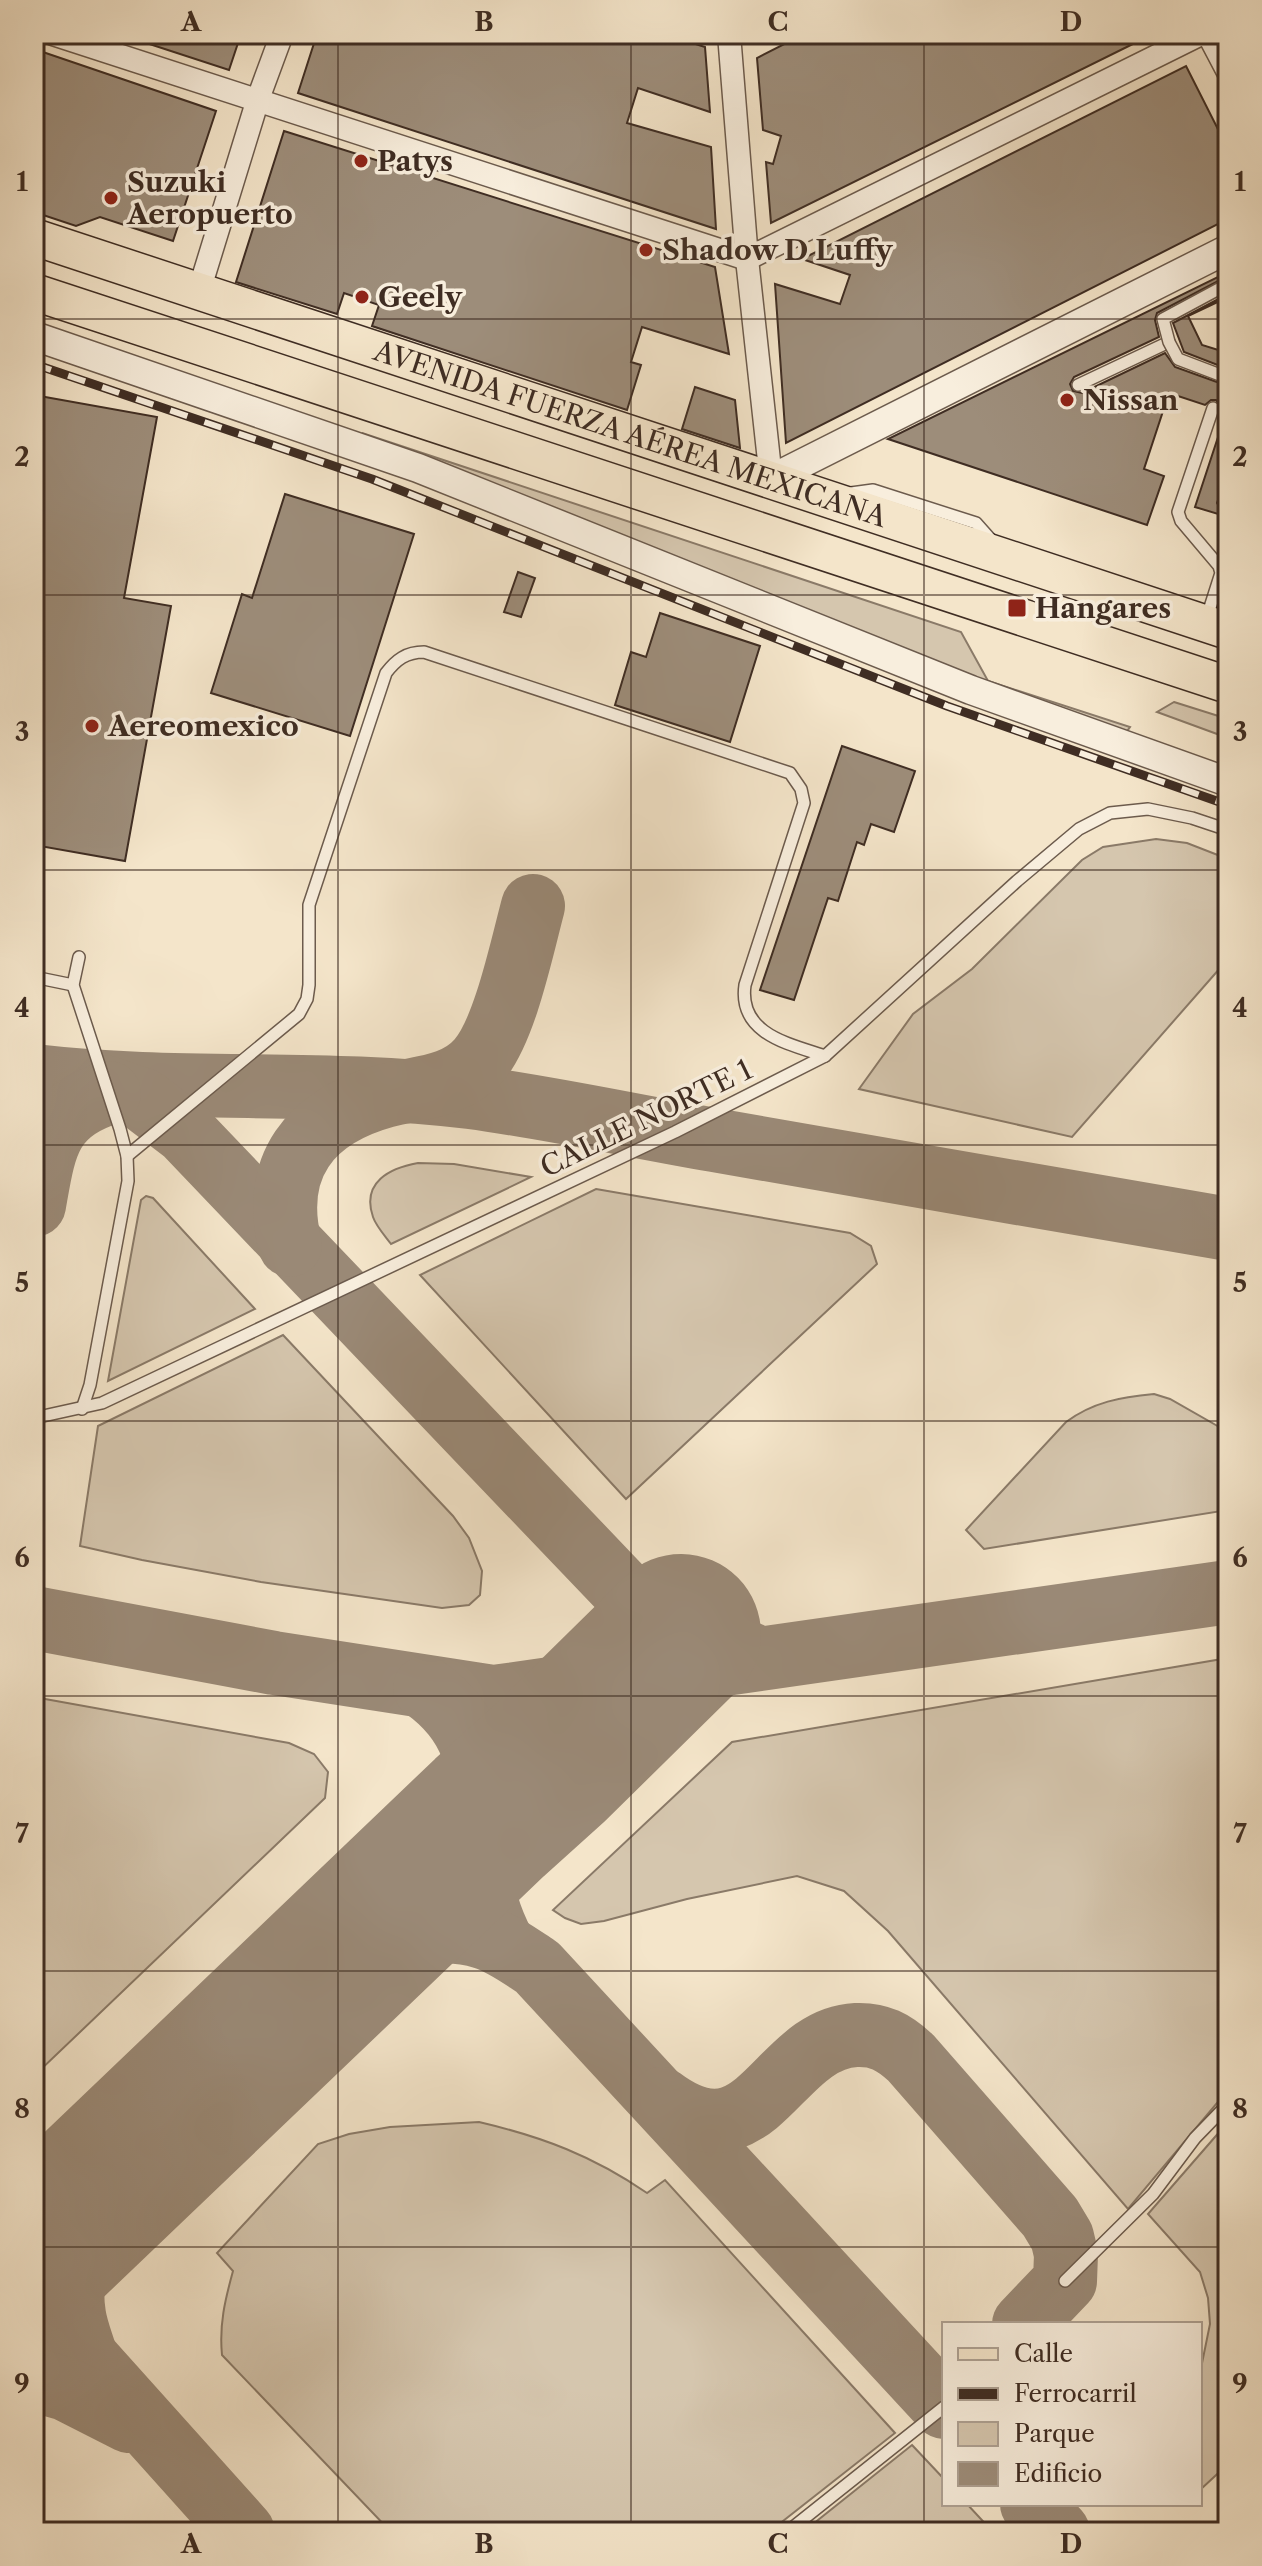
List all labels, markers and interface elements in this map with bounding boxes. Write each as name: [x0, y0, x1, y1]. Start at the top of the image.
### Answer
text: A: [180, 6, 202, 38]
text: B: [474, 6, 494, 38]
text: C: [768, 6, 788, 38]
text: D: [1060, 6, 1082, 38]
place label: Patys: [377, 144, 453, 178]
marker: Patys: [352, 152, 370, 170]
place label: Suzuki Aeropuerto: [126, 165, 293, 231]
text: 1: [16, 166, 28, 198]
text: 1: [1234, 166, 1246, 198]
marker: Suzuki Aeropuerto: [102, 189, 120, 207]
place label: Shadow D Luffy: [662, 233, 893, 267]
marker: Shadow D Luffy: [637, 241, 655, 259]
place label: Geely: [378, 280, 463, 314]
marker: Geely: [353, 288, 371, 306]
street label: AVENIDA FUERZA AÉREA MEXICANA: [369, 333, 892, 535]
place label: Nissan: [1083, 383, 1178, 417]
marker: Nissan: [1058, 391, 1076, 409]
text: 2: [14, 441, 30, 473]
text: 2: [1232, 441, 1248, 473]
place label: Hangares: [1035, 591, 1171, 625]
marker: Hangares: [1006, 597, 1028, 619]
place label: Aereomexico: [107, 709, 299, 743]
text: 3: [15, 716, 29, 748]
text: 3: [1233, 716, 1247, 748]
marker: Aereomexico: [83, 717, 101, 735]
text: 4: [14, 992, 30, 1024]
text: 4: [1232, 992, 1248, 1024]
street label: CALLE NORTE 1: [535, 1052, 758, 1184]
text: 5: [15, 1267, 29, 1299]
text: 5: [1233, 1267, 1247, 1299]
text: 6: [14, 1542, 30, 1574]
text: 6: [1232, 1542, 1248, 1574]
text: 7: [15, 1818, 29, 1850]
text: 7: [1233, 1818, 1247, 1850]
text: 8: [14, 2093, 30, 2125]
text: 8: [1232, 2093, 1248, 2125]
legend: [942, 2322, 1202, 2506]
text: Calle: [1014, 2339, 1073, 2368]
text: 9: [14, 2368, 30, 2400]
text: 9: [1232, 2368, 1248, 2400]
text: Ferrocarril: [1014, 2379, 1137, 2408]
text: Parque: [1014, 2419, 1095, 2448]
text: Edificio: [1014, 2459, 1102, 2488]
text: A: [180, 2528, 202, 2560]
text: B: [474, 2528, 494, 2560]
text: C: [768, 2528, 788, 2560]
text: D: [1060, 2528, 1082, 2560]

